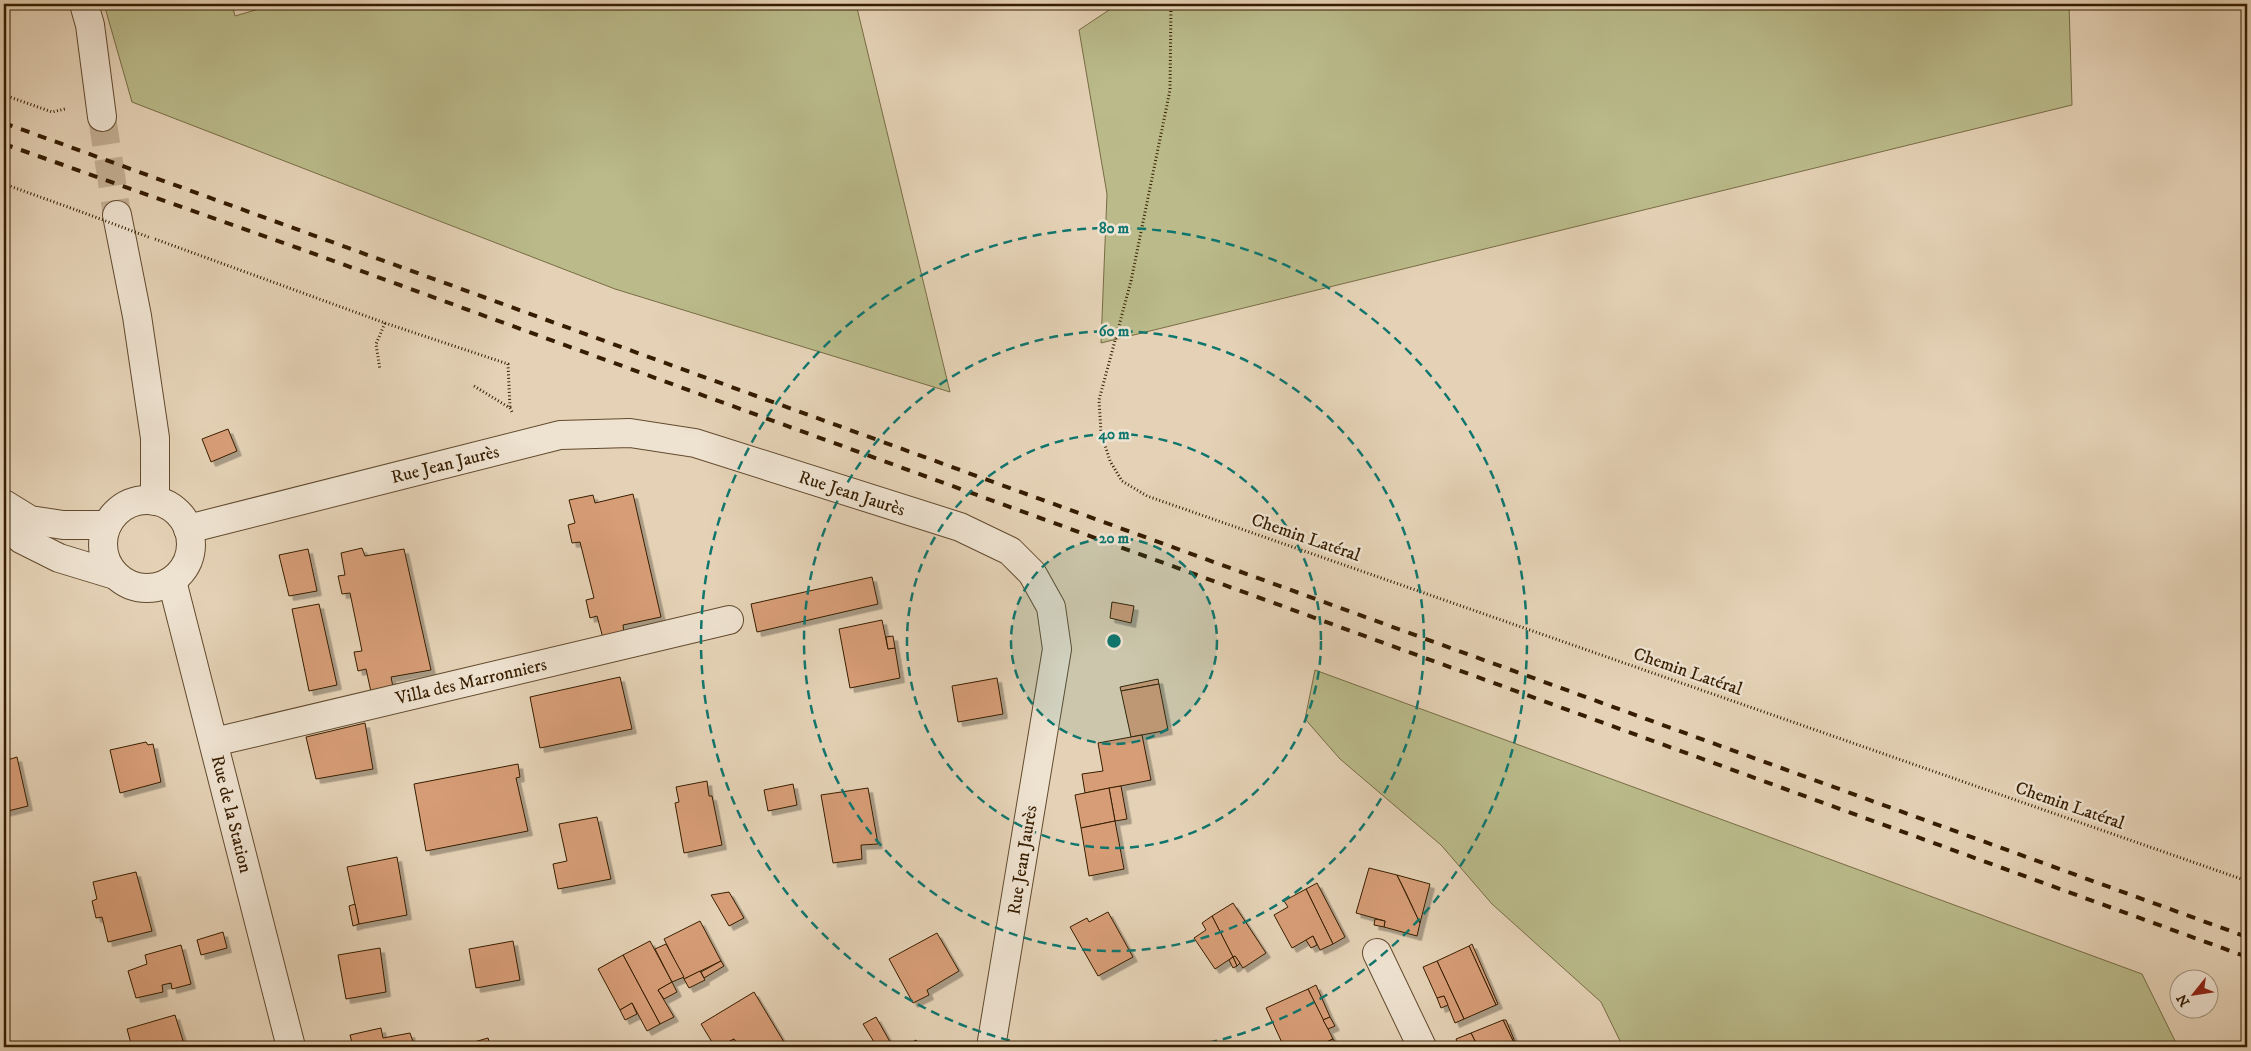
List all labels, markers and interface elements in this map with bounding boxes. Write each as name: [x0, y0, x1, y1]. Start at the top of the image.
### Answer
text: 80 m: [1099, 219, 1130, 238]
text: 60 m: [1099, 322, 1130, 341]
text: 40 m: [1097, 425, 1130, 444]
street label: Rue Jean Jaurès: [389, 441, 502, 489]
street label: Rue Jean Jaurès: [796, 466, 908, 521]
street label: Chemin Latéral: [1248, 509, 1364, 567]
text: 20 m: [1099, 529, 1130, 548]
centre of rings: [1105, 632, 1123, 650]
street label: Chemin Latéral: [1630, 643, 1746, 701]
street label: Villa des Marronniers: [393, 654, 549, 710]
street label: Rue de la Station: [206, 753, 256, 876]
street label: Chemin Latéral: [2012, 777, 2128, 835]
street label: Rue Jean Jaurès: [1003, 804, 1042, 916]
north arrow: [2168, 968, 2218, 1018]
text: N: [2173, 990, 2194, 1009]

